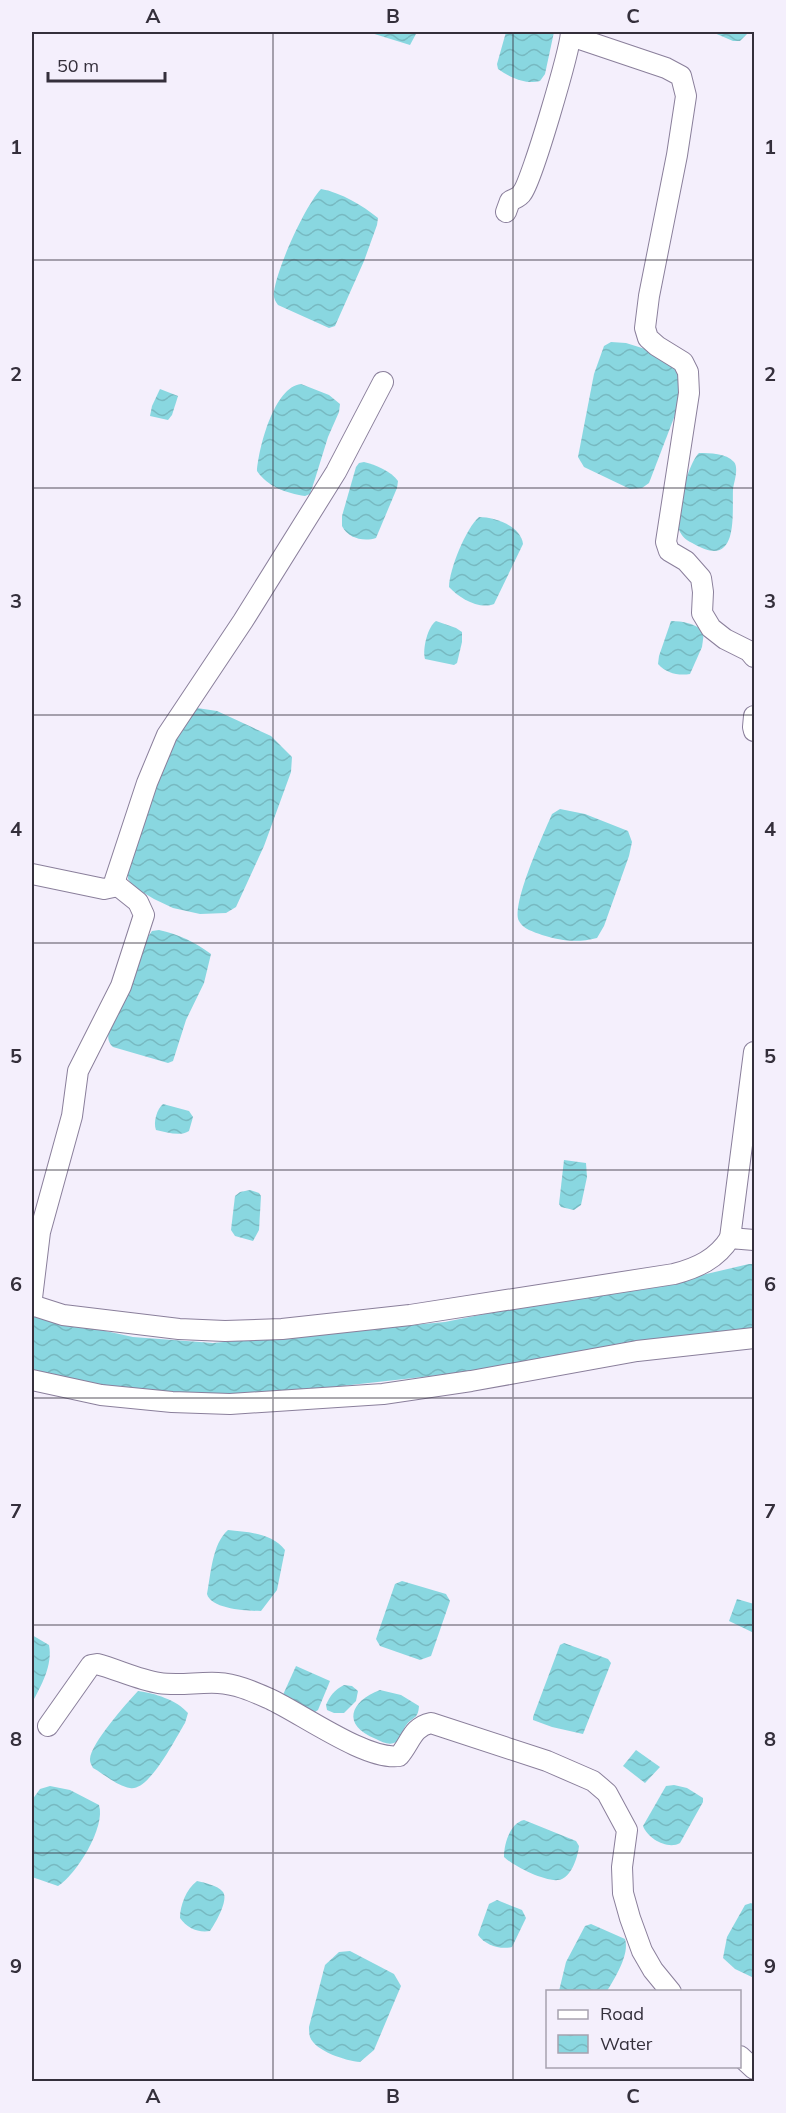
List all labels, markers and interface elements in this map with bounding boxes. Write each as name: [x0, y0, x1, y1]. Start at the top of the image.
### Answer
text: A: [146, 3, 161, 28]
text: B: [386, 3, 400, 28]
text: C: [626, 3, 640, 28]
scale bar: [48, 45, 165, 83]
text: 50 m: [57, 54, 99, 77]
text: 1: [10, 134, 22, 159]
text: 1: [764, 134, 776, 159]
text: 2: [10, 361, 22, 386]
text: 2: [764, 361, 776, 386]
text: 3: [10, 588, 22, 613]
text: 3: [764, 588, 776, 613]
text: 4: [10, 816, 22, 841]
text: 4: [764, 816, 776, 841]
text: 5: [10, 1043, 22, 1068]
text: 5: [764, 1043, 776, 1068]
text: 6: [10, 1271, 22, 1296]
text: 6: [764, 1271, 776, 1296]
text: 7: [10, 1498, 22, 1523]
text: 7: [764, 1498, 776, 1523]
text: 8: [10, 1726, 22, 1751]
text: 8: [764, 1726, 776, 1751]
text: 9: [10, 1953, 22, 1978]
text: 9: [764, 1953, 776, 1978]
legend: [546, 1990, 741, 2068]
text: Road: [600, 2002, 644, 2025]
text: Water: [600, 2032, 653, 2055]
text: A: [146, 2083, 161, 2108]
text: B: [386, 2083, 400, 2108]
text: C: [626, 2083, 640, 2108]

